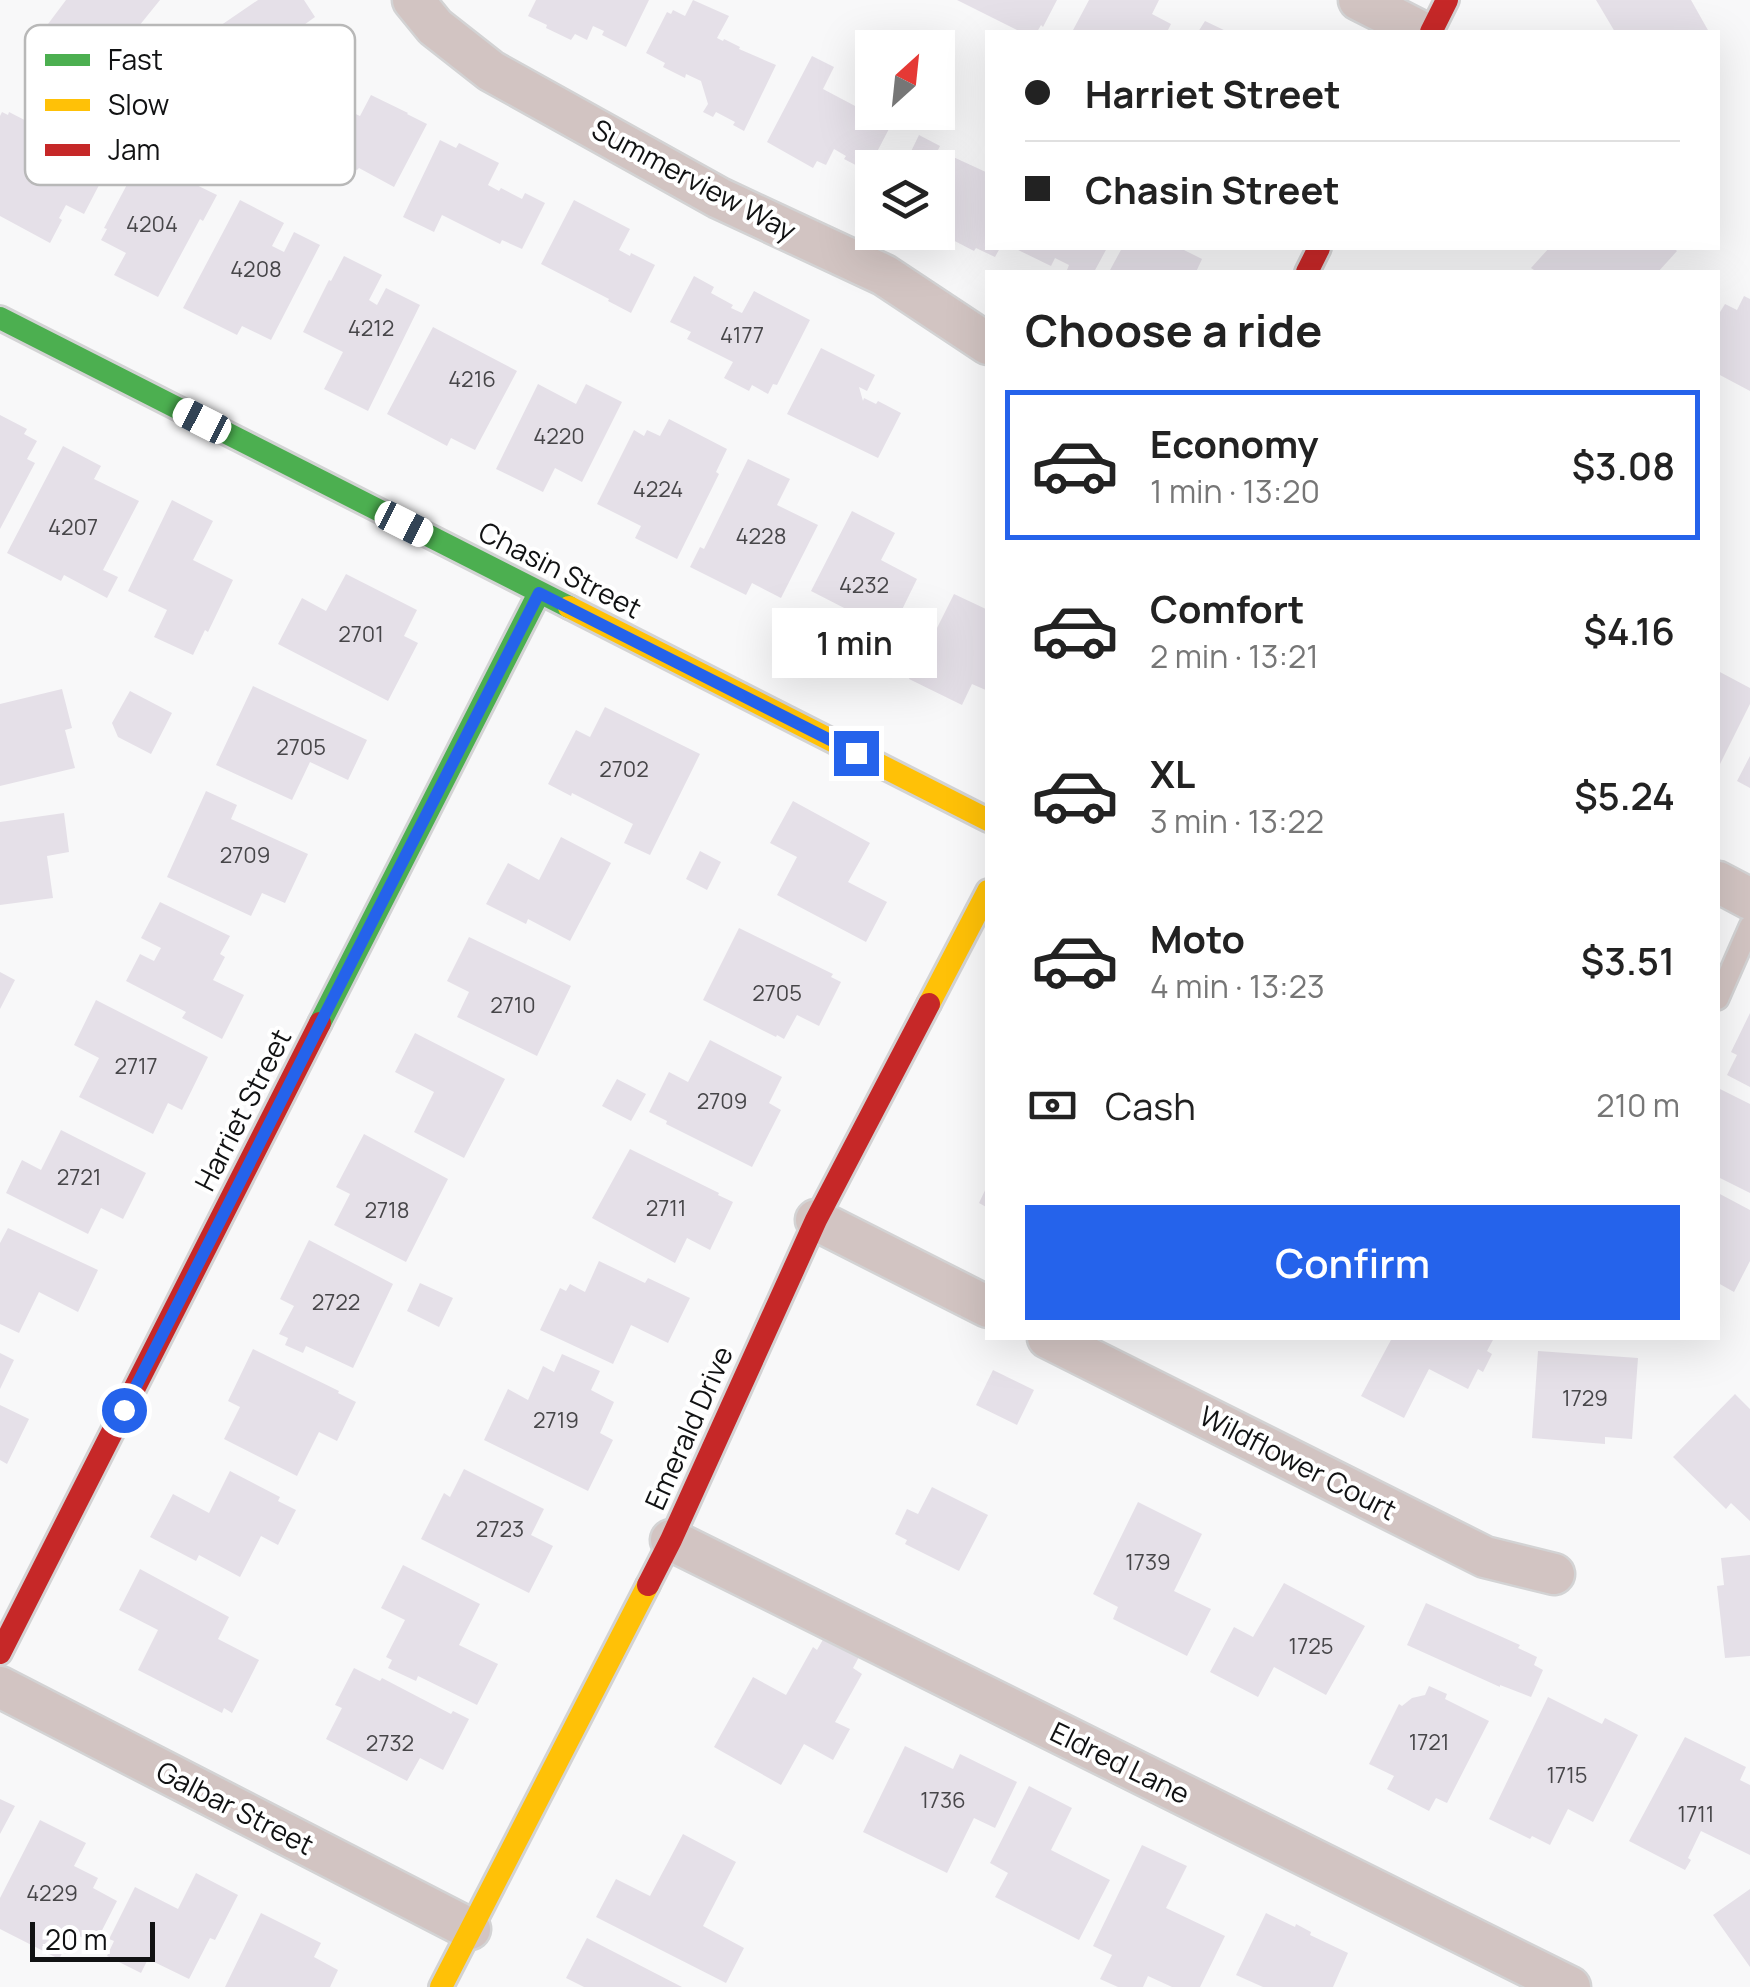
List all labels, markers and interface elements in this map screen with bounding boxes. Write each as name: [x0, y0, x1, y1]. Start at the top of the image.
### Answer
legend: [25, 25, 355, 185]
north arrow: [855, 30, 955, 130]
map controls: [855, 30, 955, 250]
text: Fast: [108, 40, 163, 78]
text: Harriet Street: [1085, 67, 1341, 119]
text: Slow: [108, 85, 169, 123]
street label: Summerview Way: [586, 109, 803, 249]
text: Jam: [108, 130, 160, 168]
button: layers: [855, 150, 955, 250]
text: Chasin Street: [1085, 163, 1340, 215]
house number: 4204: [126, 209, 178, 239]
house number: 4208: [230, 254, 282, 284]
text: Choose a ride: [1025, 299, 1322, 361]
house number: 4212: [348, 313, 394, 343]
house number: 4177: [720, 320, 764, 350]
house number: 4216: [448, 364, 496, 394]
car: [168, 394, 236, 448]
text: Economy: [1150, 417, 1319, 469]
icon: car: [1030, 420, 1120, 510]
house number: 4220: [533, 421, 585, 451]
text: $3.08: [1572, 439, 1675, 491]
text: 1 min · 13:20: [1150, 469, 1320, 513]
house number: 4224: [633, 474, 683, 504]
car: [370, 497, 438, 551]
house number: 4207: [48, 512, 98, 542]
street label: Chasin Street: [473, 512, 648, 626]
house number: 4228: [736, 521, 786, 551]
house number: 4232: [839, 570, 889, 600]
text: Comfort: [1150, 582, 1304, 634]
icon: car: [1030, 585, 1120, 675]
text: $4.16: [1584, 604, 1675, 656]
callout: 1 min: [774, 608, 938, 678]
house number: 2701: [338, 619, 384, 649]
text: 1 min: [816, 621, 893, 665]
text: 2 min · 13:21: [1150, 634, 1319, 678]
route end: [834, 731, 879, 776]
house number: 2705: [276, 732, 326, 762]
text: XL: [1150, 747, 1195, 799]
icon: car: [1030, 750, 1120, 840]
house number: 2702: [599, 754, 649, 784]
text: $5.24: [1574, 769, 1675, 821]
text: 3 min · 13:22: [1150, 799, 1324, 843]
house number: 2709: [220, 840, 270, 870]
text: Moto: [1150, 912, 1245, 964]
icon: car: [1030, 915, 1120, 1005]
text: $3.51: [1581, 934, 1675, 986]
text: 4 min · 13:23: [1150, 964, 1325, 1008]
house number: 2705: [752, 978, 802, 1008]
house number: 2710: [490, 990, 536, 1020]
street label: Harriet Street: [185, 1022, 299, 1197]
house number: 2717: [114, 1051, 158, 1081]
icon: cash: [1025, 1078, 1080, 1133]
text: Cash: [1105, 1079, 1196, 1131]
text: 210 m: [1596, 1083, 1680, 1127]
house number: 2709: [697, 1086, 747, 1116]
house number: 2721: [57, 1162, 101, 1192]
house number: 2711: [646, 1193, 686, 1223]
house number: 2718: [365, 1195, 409, 1225]
button: Confirm: [1025, 1205, 1680, 1320]
house number: 2722: [312, 1287, 360, 1317]
street label: Emerald Drive: [635, 1340, 741, 1515]
house number: 1729: [1562, 1383, 1608, 1413]
route start: [102, 1388, 147, 1433]
street label: Wildflower Court: [1193, 1396, 1403, 1528]
house number: 2719: [533, 1405, 579, 1435]
house number: 2723: [476, 1514, 524, 1544]
house number: 1739: [1125, 1547, 1171, 1577]
house number: 1725: [1289, 1631, 1333, 1661]
street label: Eldred Lane: [1045, 1712, 1196, 1812]
house number: 1721: [1409, 1727, 1449, 1757]
house number: 2732: [366, 1728, 414, 1758]
street label: Galbar Street: [150, 1751, 321, 1863]
house number: 1715: [1547, 1760, 1587, 1790]
house number: 1736: [920, 1785, 966, 1815]
house number: 1711: [1678, 1799, 1714, 1829]
house number: 4229: [26, 1878, 78, 1908]
scale bar: [30, 1917, 155, 1962]
text: 20 m: [45, 1920, 107, 1958]

